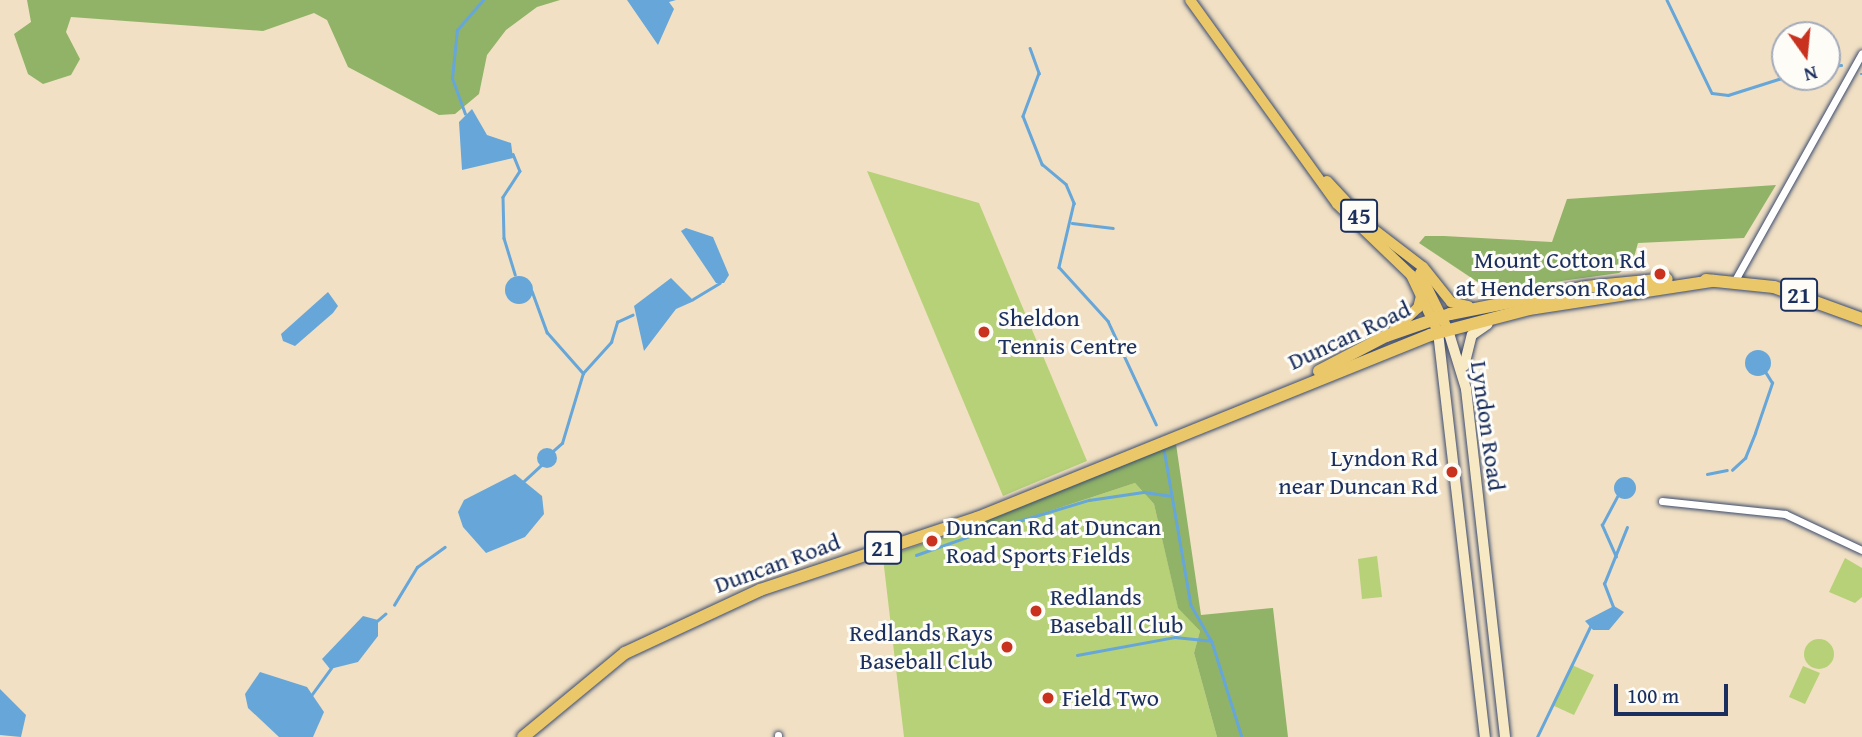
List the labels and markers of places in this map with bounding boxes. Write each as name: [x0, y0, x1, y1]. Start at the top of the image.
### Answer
place label: Mount Cotton Rd at Henderson Road: [1456, 246, 1646, 302]
marker: Mount Cotton Rd at Henderson Road: [1652, 266, 1668, 282]
place label: Sheldon Tennis Centre: [998, 304, 1137, 360]
marker: Sheldon Tennis Centre: [976, 324, 992, 340]
place label: Lyndon Rd near Duncan Rd: [1278, 444, 1438, 500]
marker: Lyndon Rd near Duncan Rd: [1444, 464, 1460, 480]
place label: Duncan Rd at Duncan Road Sports Fields: [946, 513, 1161, 569]
marker: Duncan Rd at Duncan Road Sports Fields: [924, 533, 940, 549]
place label: Redlands Baseball Club: [1050, 583, 1183, 639]
marker: Redlands Baseball Club: [1028, 603, 1044, 619]
place label: Redlands Rays Baseball Club: [849, 619, 993, 675]
marker: Redlands Rays Baseball Club: [999, 639, 1015, 655]
place label: Field Two: [1062, 684, 1159, 712]
marker: Field Two: [1040, 690, 1056, 706]

